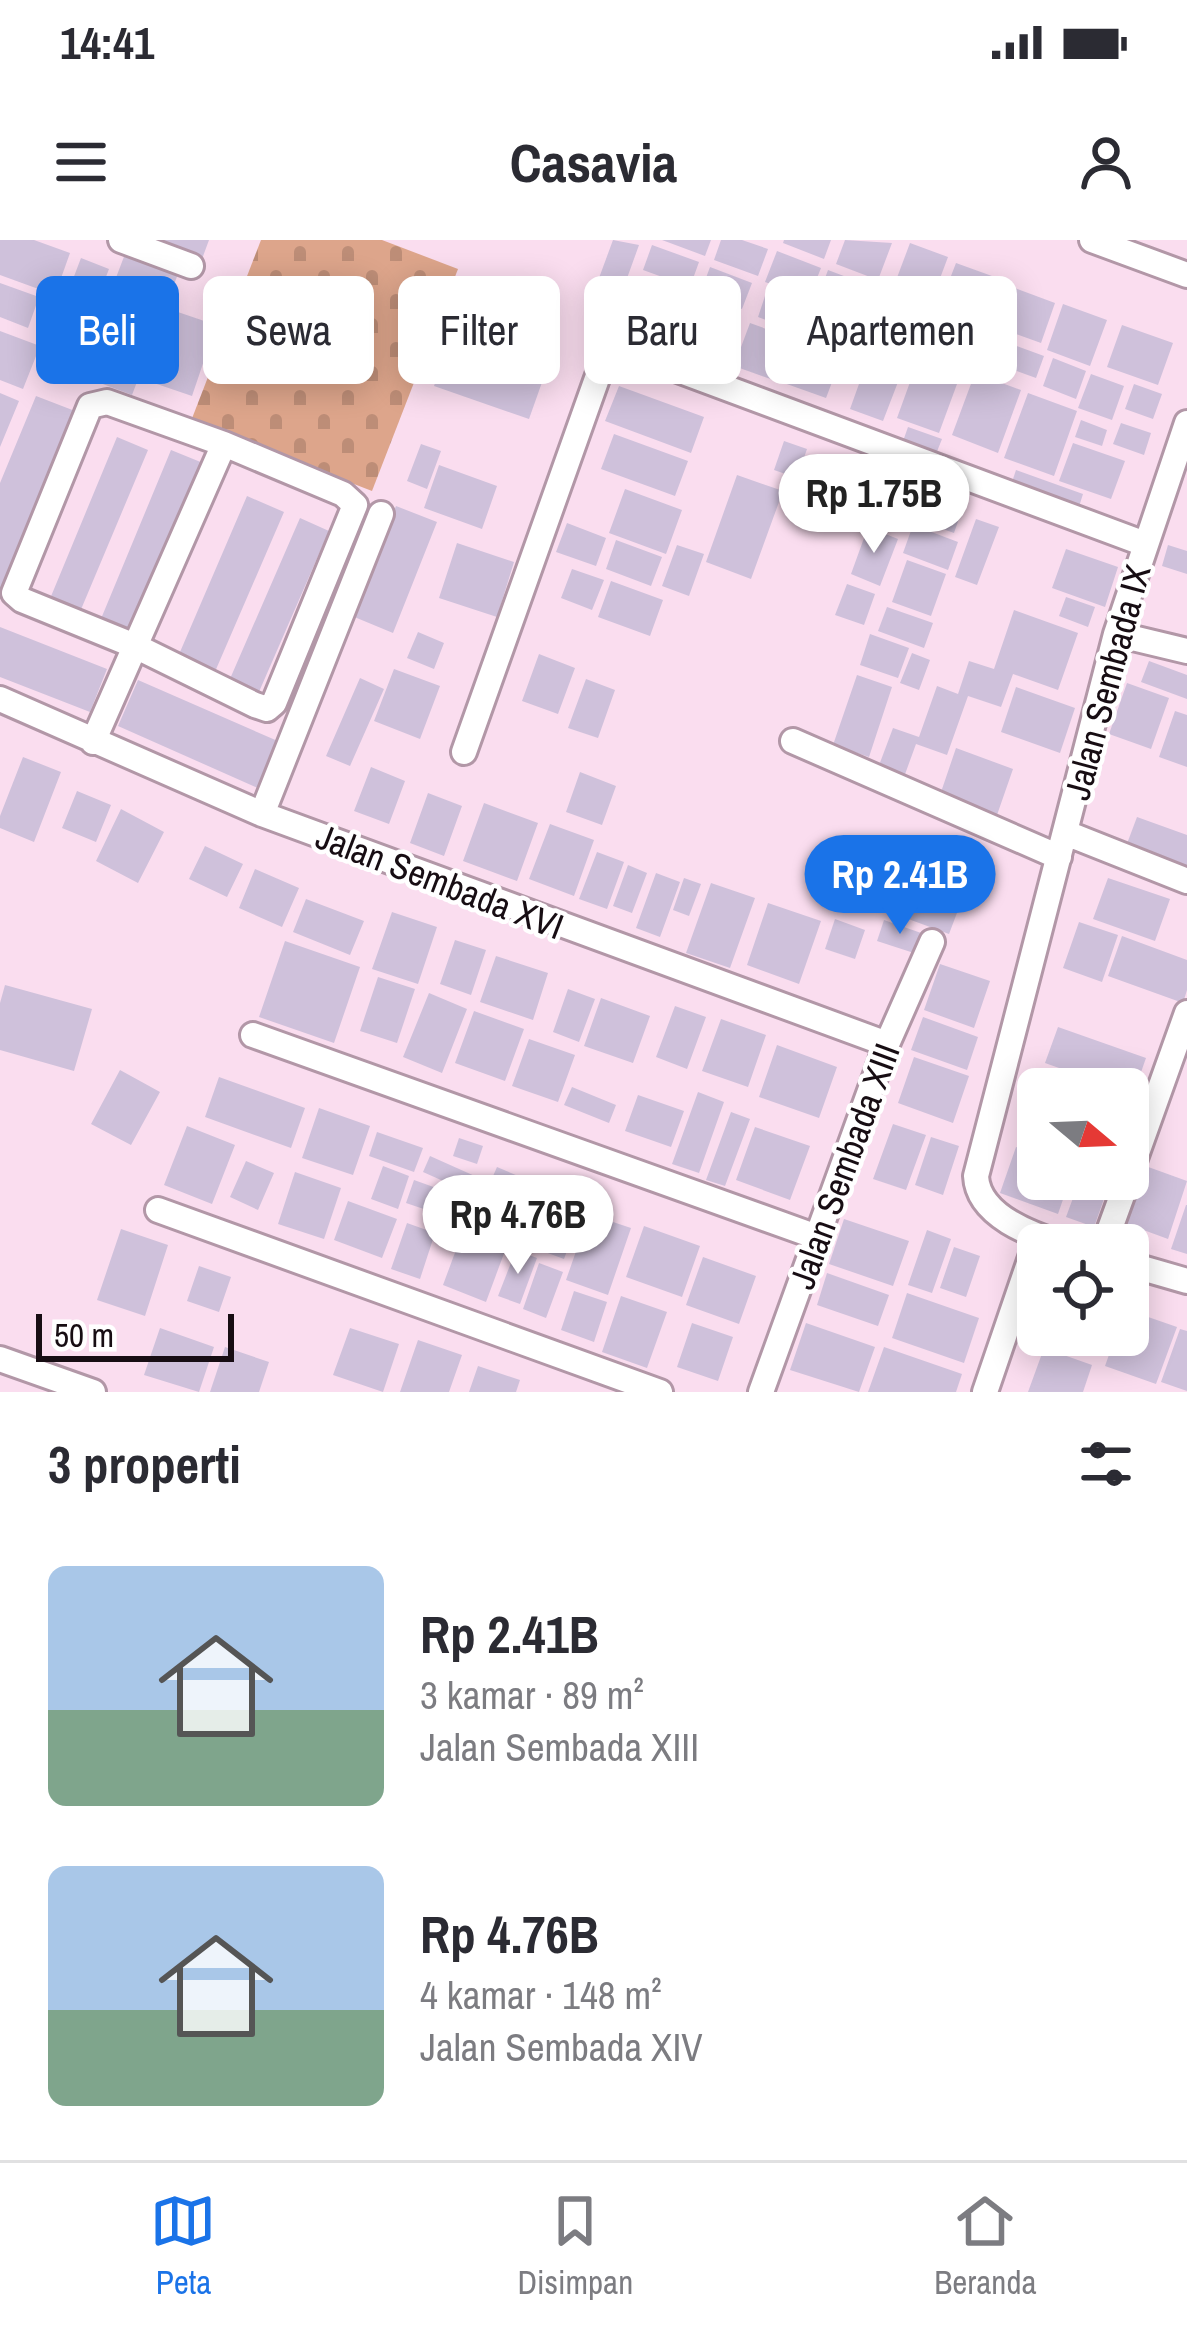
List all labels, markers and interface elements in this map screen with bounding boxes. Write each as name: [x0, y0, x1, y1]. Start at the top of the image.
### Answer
text: 14:41: [60, 12, 154, 73]
text: Casavia: [510, 126, 677, 199]
icon: menu: [48, 129, 114, 195]
icon: person: [1073, 129, 1139, 195]
chip: Beli: [36, 276, 179, 384]
chip: Sewa: [203, 276, 374, 384]
chip: Filter: [398, 276, 560, 384]
chip: Baru: [584, 276, 741, 384]
chip: Apartemen: [765, 276, 1017, 384]
pin: Rp 1.75B: [750, 454, 998, 556]
text: Rp 1.75B: [806, 467, 942, 519]
street label: Jalan Sembada IX: [1053, 559, 1161, 805]
street label: Jalan Sembada XVI: [310, 812, 570, 950]
pin: Rp 2.41B: [776, 835, 1024, 937]
text: Rp 2.41B: [832, 848, 968, 900]
street label: Jalan Sembada XIII: [777, 1037, 911, 1295]
north arrow: [1017, 1068, 1149, 1200]
map controls: [1017, 1068, 1149, 1356]
pin: Rp 4.76B: [394, 1175, 642, 1277]
text: Rp 4.76B: [450, 1188, 586, 1240]
button: locate: [1017, 1224, 1149, 1356]
scale bar: [36, 1308, 234, 1361]
text: 50 m: [54, 1313, 114, 1357]
text: 3 properti: [48, 1430, 241, 1499]
icon: filters: [1073, 1431, 1139, 1497]
text: Rp 2.41B: [420, 1600, 599, 1669]
icon: home: [144, 1614, 288, 1758]
text: 3 kamar · 89 m²: [420, 1669, 644, 1721]
text: Jalan Sembada XIII: [420, 1721, 699, 1773]
text: Rp 4.76B: [420, 1900, 599, 1969]
icon: home: [144, 1914, 288, 2058]
text: 4 kamar · 148 m²: [420, 1969, 662, 2021]
text: Jalan Sembada XIV: [420, 2021, 703, 2073]
tab: Peta: [150, 2188, 216, 2304]
tab: Disimpan: [517, 2188, 633, 2304]
tab: Beranda: [934, 2188, 1037, 2304]

